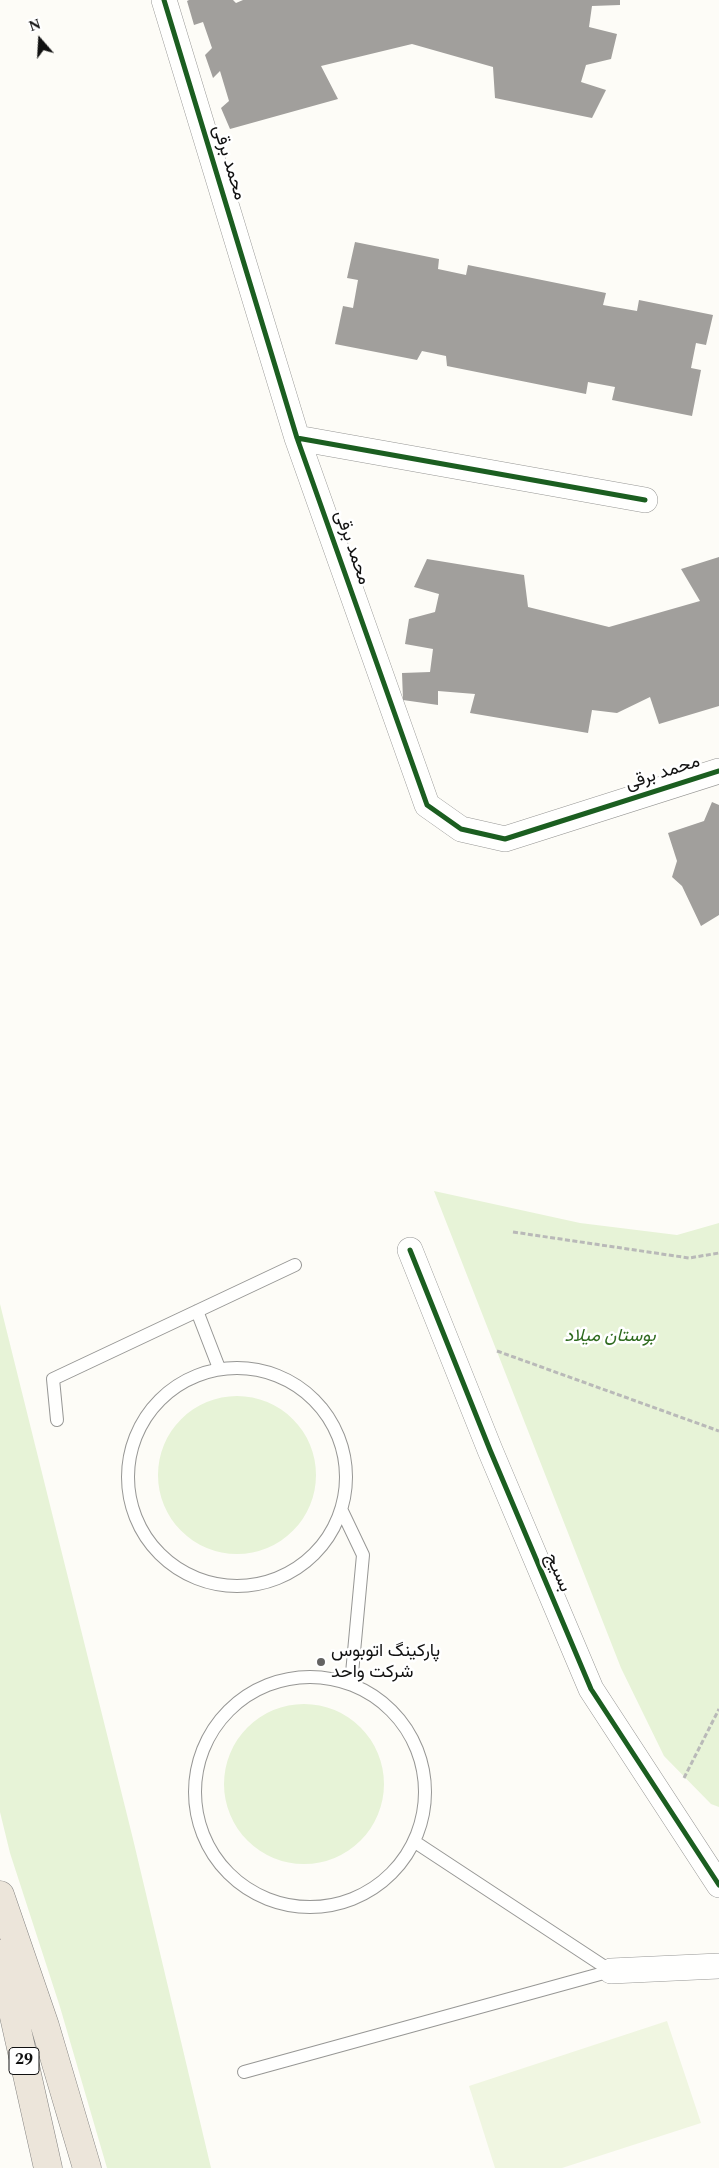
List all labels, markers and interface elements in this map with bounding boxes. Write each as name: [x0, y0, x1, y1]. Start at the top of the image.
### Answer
text: N: [26, 14, 44, 37]
north arrow: [15, 15, 65, 65]
street label: محمد برقی: [206, 123, 250, 203]
street label: محمد برقی: [328, 508, 374, 588]
street label: محمد برقی: [623, 752, 703, 796]
park label: بوستان میلاد: [564, 1326, 656, 1348]
street label: بسیج: [539, 1550, 575, 1596]
place label: پارکینگ اتوبوس شرکت واحد: [331, 1641, 440, 1684]
marker: پارکینگ اتوبوس شرکت واحد: [315, 1656, 327, 1668]
road number: 29: [9, 2048, 39, 2074]

